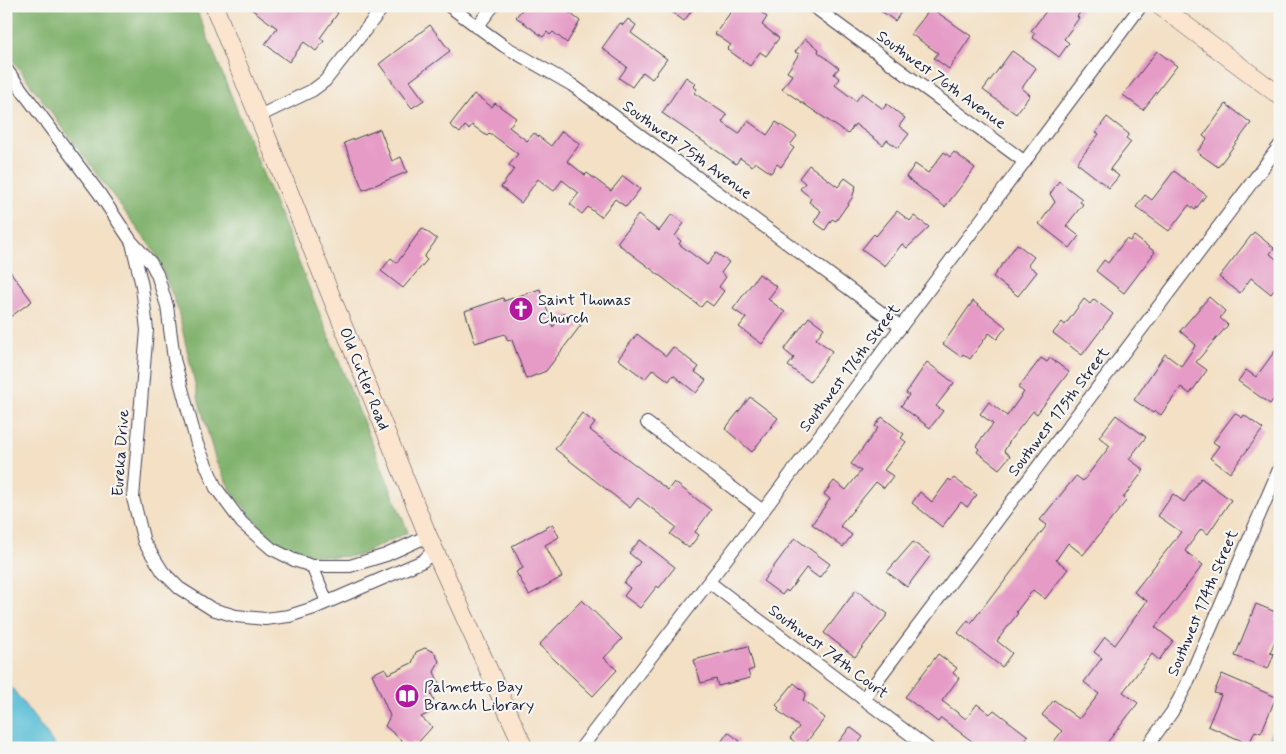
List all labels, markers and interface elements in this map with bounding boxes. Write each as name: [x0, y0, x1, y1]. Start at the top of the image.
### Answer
street label: Southwest 76th Avenue: [872, 26, 1010, 134]
street label: Southwest 75th Avenue: [618, 96, 756, 204]
place label: Saint Thomas Church: [538, 290, 631, 329]
church icon: Saint Thomas Church: [508, 296, 534, 322]
street label: Southwest 176th Street: [795, 299, 906, 436]
street label: Old Cutler Road: [334, 324, 394, 434]
street label: Southwest 175th Street: [1003, 343, 1115, 481]
street label: Eureka Drive: [107, 408, 135, 497]
street label: Southwest 174th Street: [1163, 526, 1244, 680]
street label: Southwest 74th Court: [764, 600, 892, 704]
place label: Palmetto Bay Branch Library: [424, 677, 534, 716]
library icon: Palmetto Bay Branch Library: [394, 683, 420, 709]

